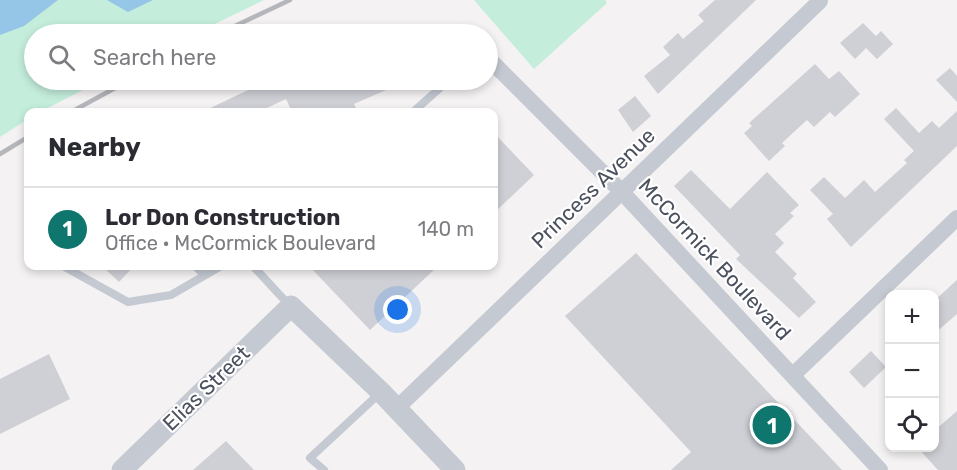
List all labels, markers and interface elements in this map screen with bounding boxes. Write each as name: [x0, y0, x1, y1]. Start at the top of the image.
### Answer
search box: [24, 24, 498, 90]
icon: search: [45, 41, 78, 74]
text: Search here: [93, 44, 216, 71]
street label: Princess Avenue: [526, 123, 660, 253]
text: Nearby: [48, 132, 141, 163]
street label: McCormick Boulevard: [634, 173, 796, 345]
text: Lor Don Construction: [105, 204, 340, 231]
text: 1: [63, 217, 72, 241]
text: 140 m: [418, 217, 474, 241]
text: Office · McCormick Boulevard: [105, 231, 376, 255]
map controls: [885, 290, 939, 452]
button: +: [885, 290, 939, 344]
your location: [383, 295, 412, 324]
street label: Elias Street: [157, 340, 255, 436]
button: −: [885, 344, 939, 398]
button: locate: [885, 398, 939, 452]
pin: 1: [752, 402, 792, 448]

